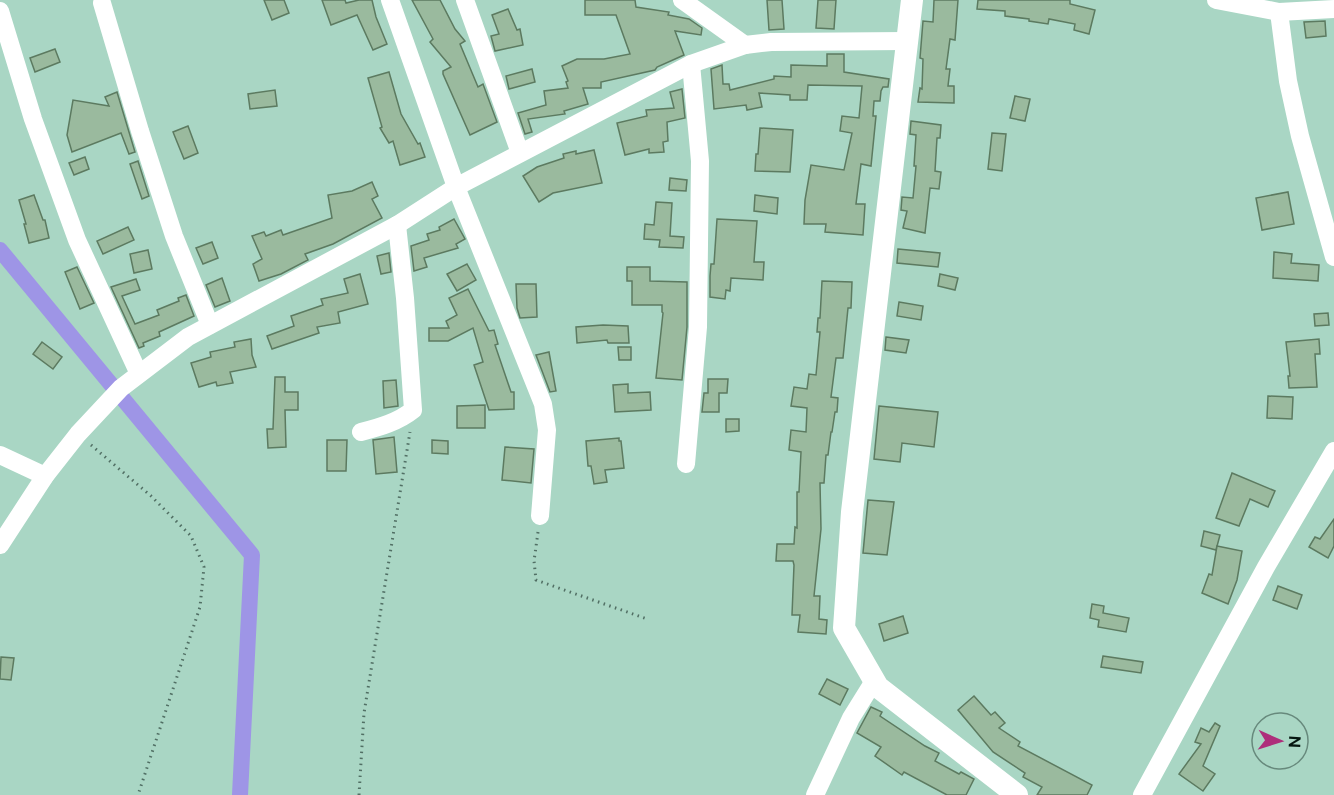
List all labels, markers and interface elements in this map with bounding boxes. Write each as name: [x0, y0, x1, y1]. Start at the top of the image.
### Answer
north arrow: [1250, 711, 1310, 771]
text: N: [1285, 735, 1304, 749]

